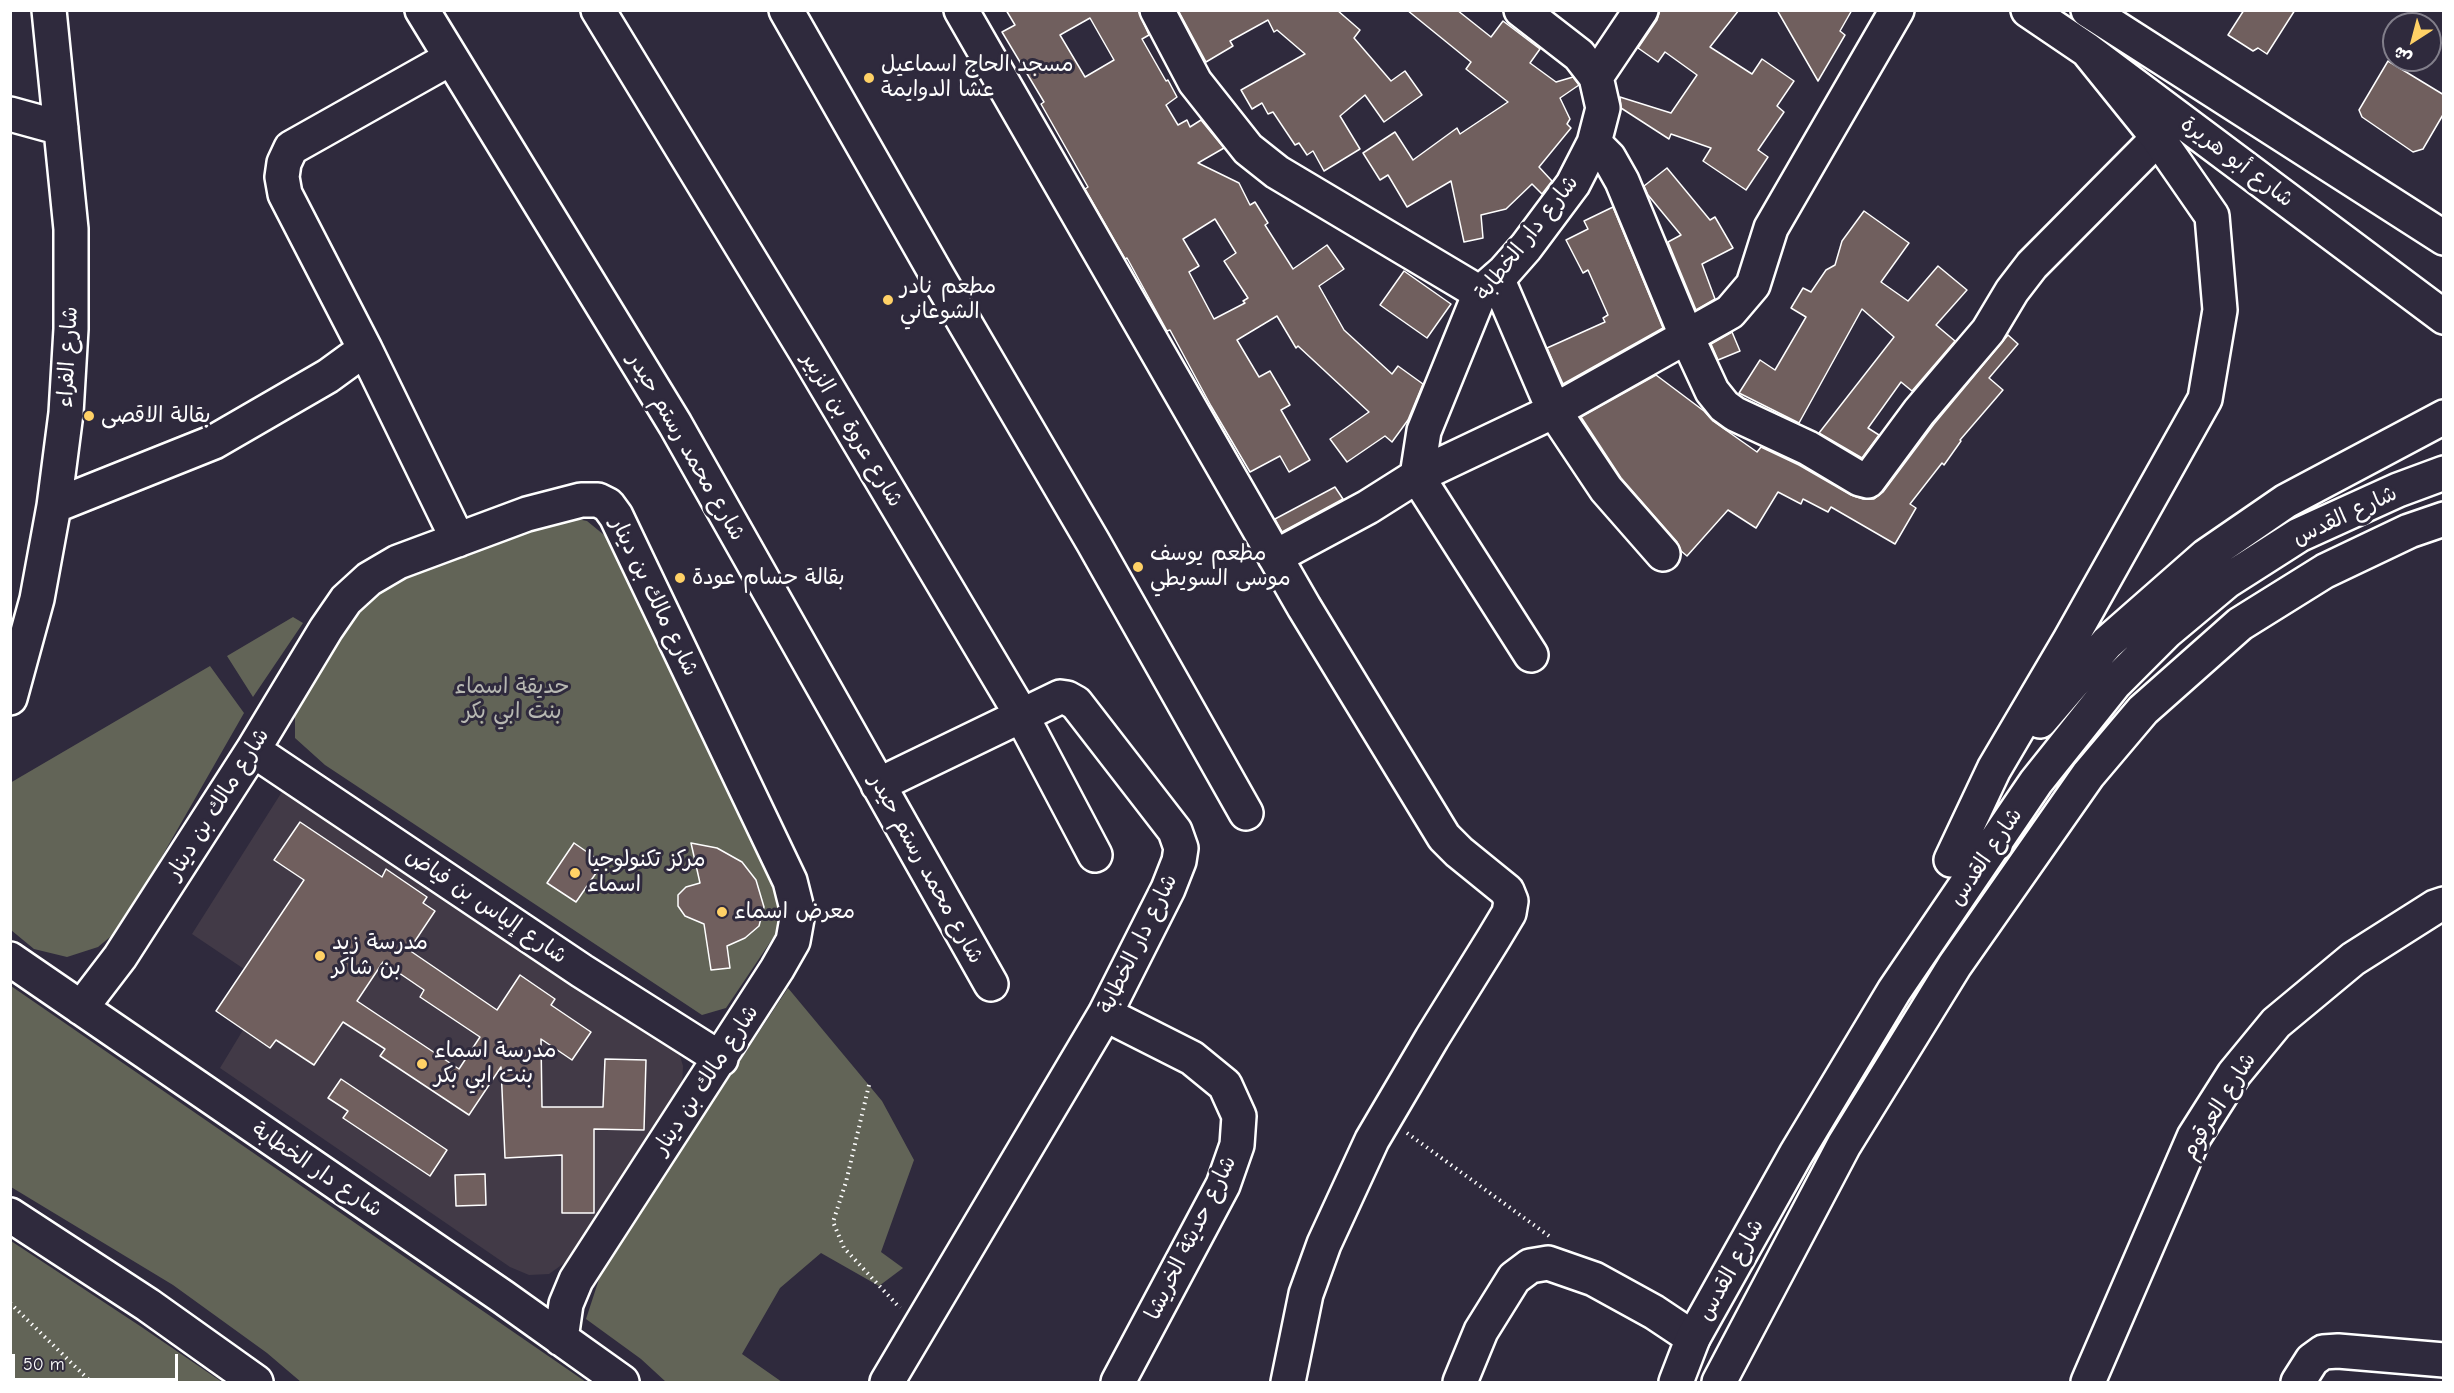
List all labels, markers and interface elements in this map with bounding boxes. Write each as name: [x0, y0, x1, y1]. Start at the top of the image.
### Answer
north arrow: [2382, 12, 2442, 72]
text: ش: [2390, 42, 2415, 67]
place label: مسجد الحاج اسماعيل عشا الدوايمة: [881, 52, 1074, 104]
marker: مسجد الحاج اسماعيل عشا الدوايمة: [862, 71, 876, 85]
street label: شارع أبو هريرة: [2175, 111, 2299, 213]
street label: شارع دار الخطابة: [1470, 170, 1584, 306]
place label: مطعم نادر الشوعاني: [900, 274, 996, 326]
marker: مطعم نادر الشوعاني: [881, 293, 895, 307]
street label: شارع الفراء: [52, 306, 84, 408]
street label: شارع عروة بن الزبير: [796, 348, 908, 512]
street label: شارع محمد رستم حيدر: [622, 349, 750, 545]
place label: بقالة الاقصى: [101, 403, 211, 429]
marker: بقالة الاقصى: [82, 409, 96, 423]
street label: شارع القدس: [2289, 480, 2401, 552]
street label: شارع مالك بن دينار: [604, 513, 704, 681]
place label: مطعم يوسف موسى السويطي: [1150, 541, 1291, 592]
marker: مطعم يوسف موسى السويطي: [1131, 560, 1145, 574]
place label: بقالة حسام عودة: [692, 565, 845, 591]
marker: بقالة حسام عودة: [673, 571, 687, 585]
park label: حديقة اسماء بنت ابي بكر: [454, 674, 570, 726]
street label: شارع مالك بن دينار: [161, 723, 275, 885]
street label: شارع محمد رستم حيدر: [863, 770, 989, 968]
street label: شارع القدس: [1944, 803, 2028, 911]
street label: شارع إلياس بن فياض: [400, 842, 572, 970]
place label: مركز تكنولوجيا اسماء: [587, 847, 705, 898]
marker: مركز تكنولوجيا اسماء: [568, 866, 582, 880]
street label: شارع دار الخطابة: [1093, 870, 1183, 1018]
place label: معرض اسماء: [734, 899, 855, 925]
marker: معرض اسماء: [715, 905, 729, 919]
place label: مدرسة زيد بن شاكر: [332, 930, 428, 981]
marker: مدرسة زيد بن شاكر: [313, 949, 327, 963]
street label: شارع مالك بن دينار: [648, 1000, 764, 1160]
place label: مدرسة اسماء بنت ابي بكر: [434, 1038, 557, 1090]
street label: شارع العرقوم: [2176, 1048, 2262, 1164]
marker: مدرسة اسماء بنت ابي بكر: [415, 1057, 429, 1071]
street label: شارع دار الخطابة: [247, 1117, 387, 1223]
street label: شارع حديثة الخريشا: [1140, 1152, 1242, 1324]
street label: شارع القدس: [1692, 1215, 1770, 1325]
scale bar: [15, 1342, 182, 1380]
text: 50 m: [23, 1354, 65, 1375]

